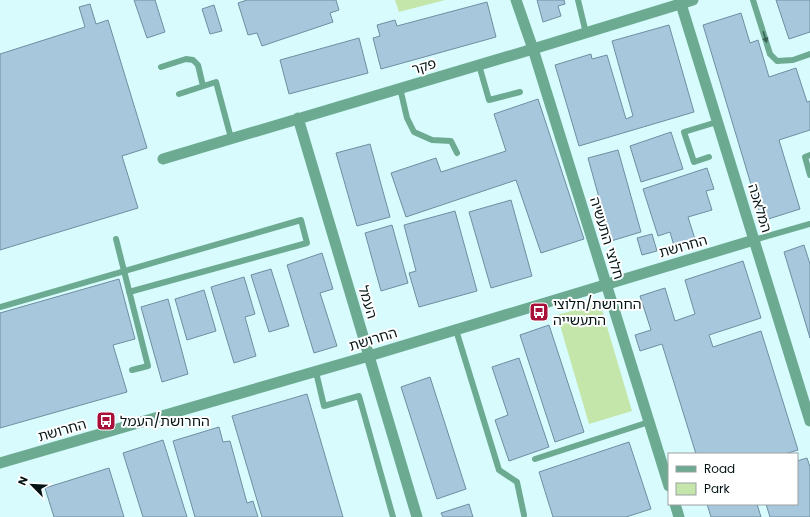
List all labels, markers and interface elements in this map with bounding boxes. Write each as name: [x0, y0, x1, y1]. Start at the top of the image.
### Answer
one-way arrow: [762, 31, 768, 43]
street label: פקר: [409, 53, 439, 79]
street label: המלאכה: [743, 181, 777, 235]
street label: חלוצי התעשיה: [585, 194, 629, 282]
street label: החרושת: [656, 230, 710, 262]
street label: העמל: [354, 283, 382, 321]
place label: החרושת/חלוצי התעשייה: [553, 294, 641, 330]
bus stop icon: החרושת/חלוצי התעשייה: [528, 301, 550, 323]
street label: החרושת: [346, 322, 400, 356]
bus stop icon: החרושת/העמל: [95, 410, 117, 432]
place label: החרושת/העמל: [120, 411, 210, 431]
street label: החרושת: [35, 414, 89, 446]
legend: [668, 453, 798, 505]
text: Road: [704, 460, 735, 477]
north arrow: [12, 465, 52, 505]
text: N: [14, 474, 32, 488]
text: Park: [704, 480, 731, 497]

